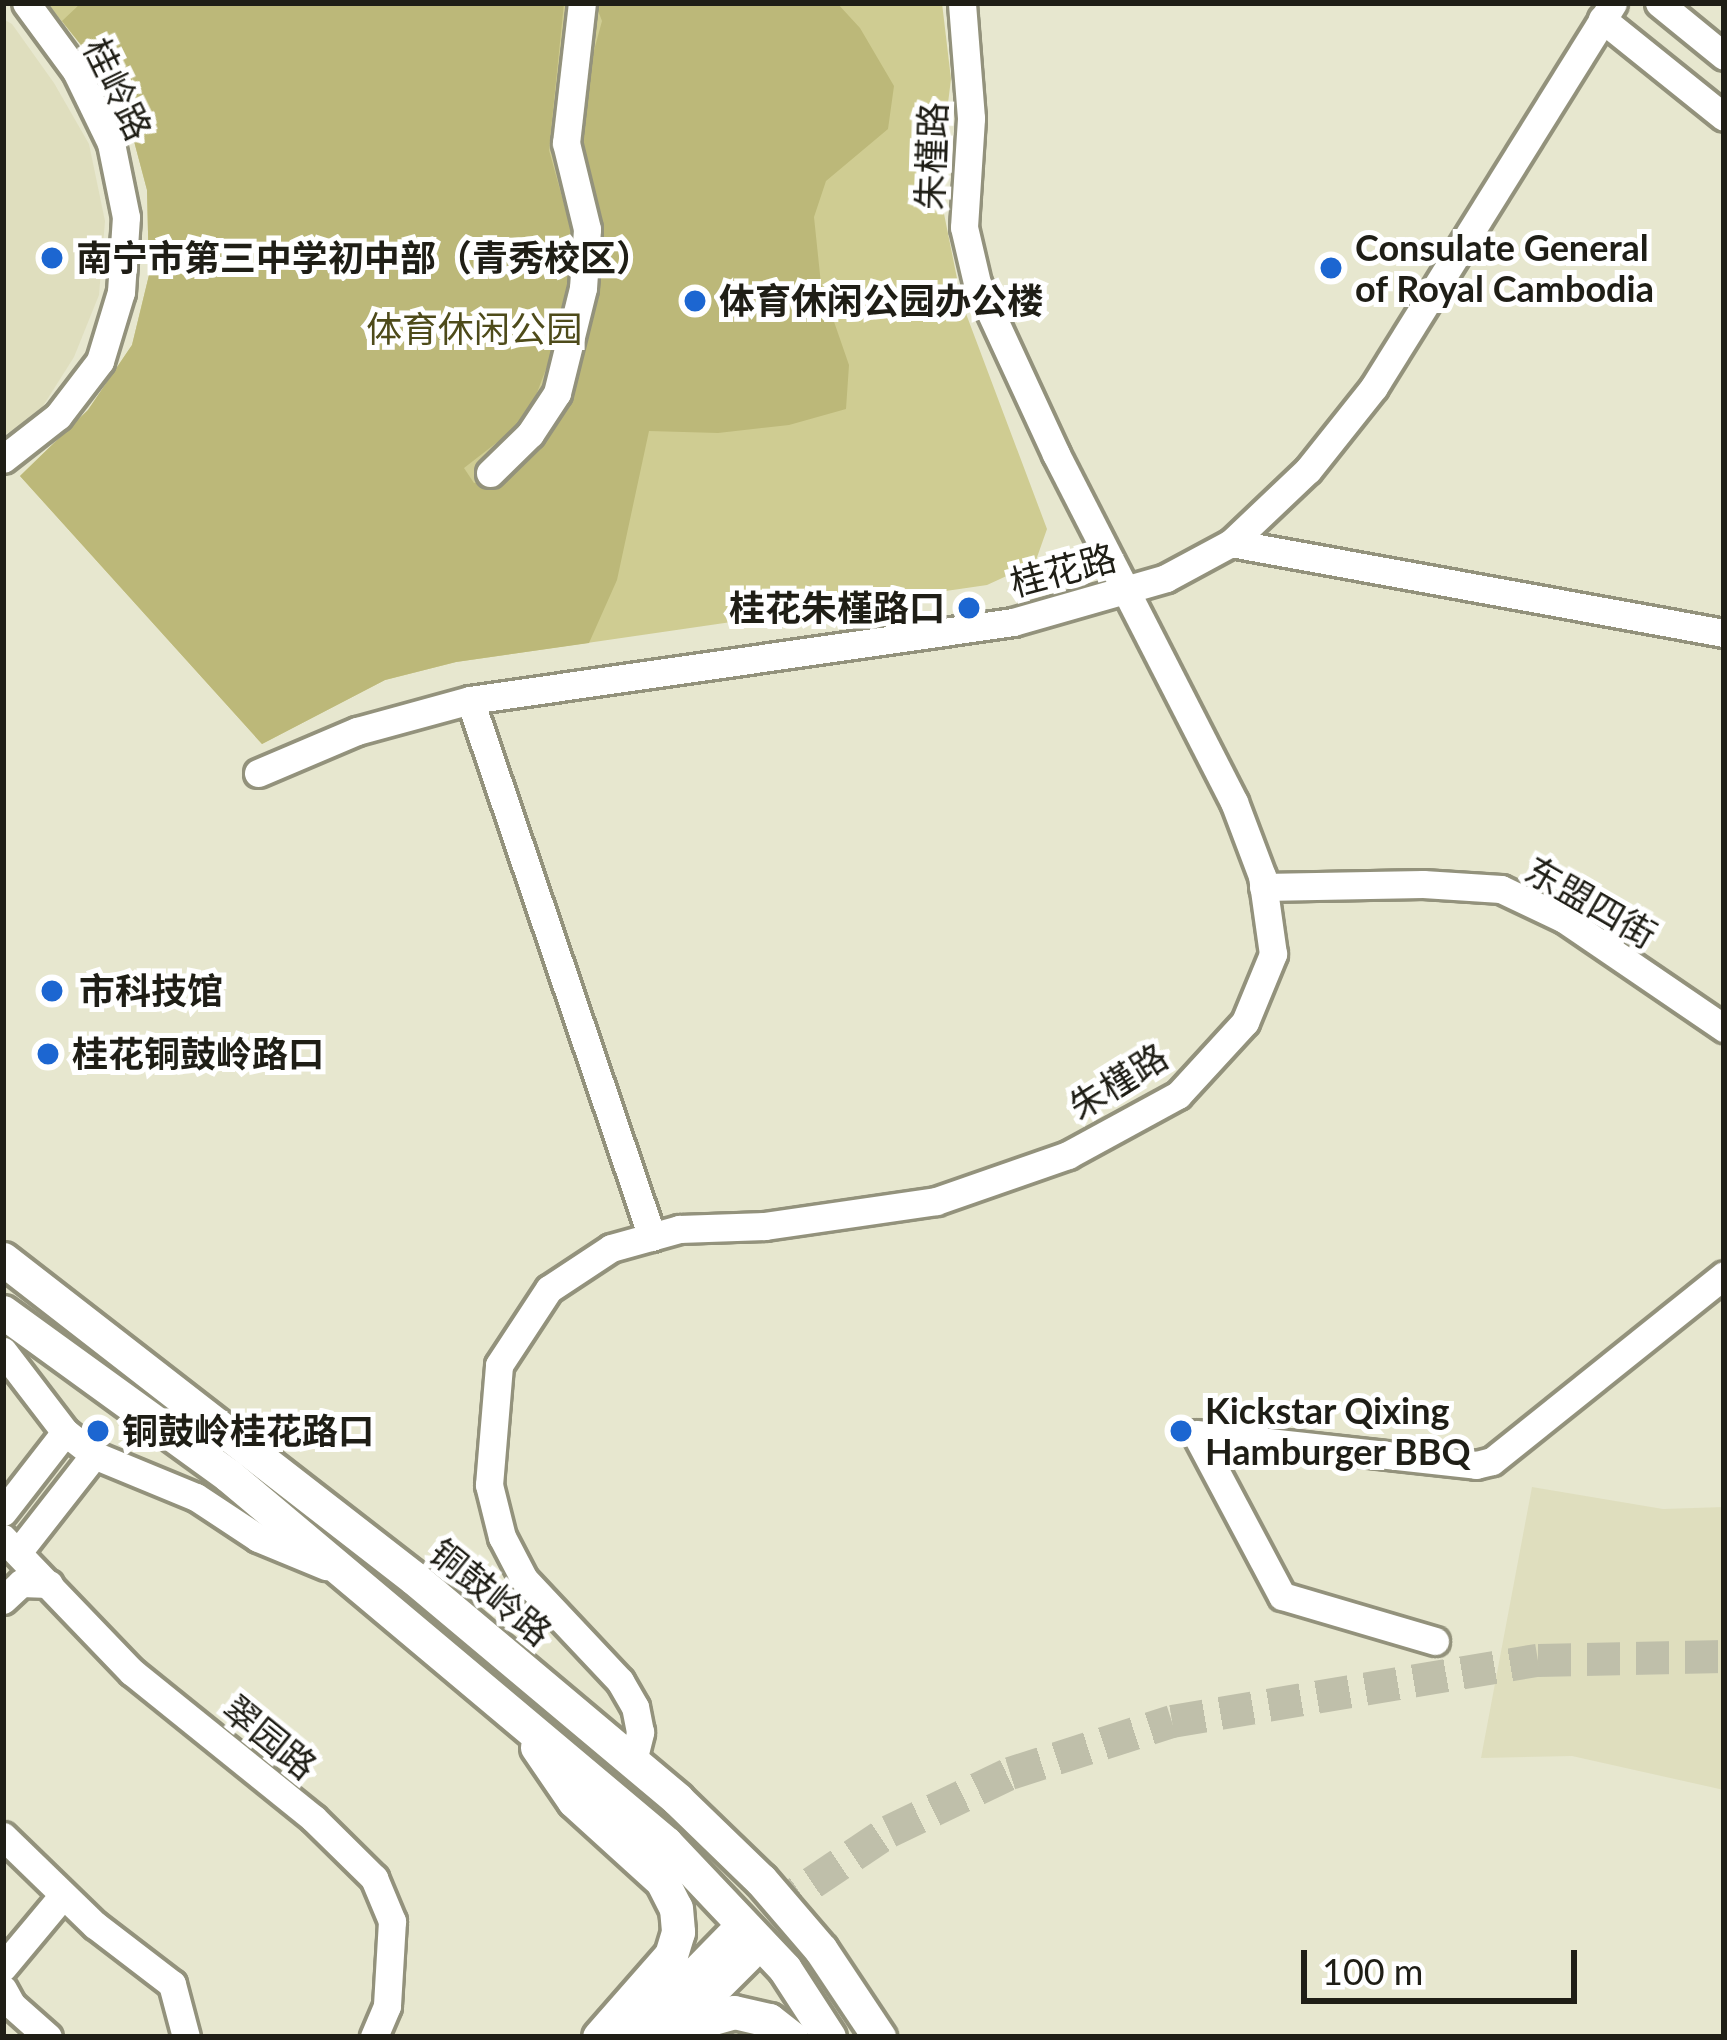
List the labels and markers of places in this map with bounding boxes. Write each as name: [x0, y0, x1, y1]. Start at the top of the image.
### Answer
place label: Consulate General of Royal Cambodia: [1355, 225, 1655, 310]
place label: 南宁市第三中学初中部（青秀校区）: [76, 236, 652, 280]
marker: 南宁市第三中学初中部（青秀校区）: [39, 245, 65, 271]
marker: Consulate General of Royal Cambodia: [1318, 255, 1344, 281]
place label: 体育休闲公园办公楼: [719, 279, 1043, 323]
marker: 体育休闲公园办公楼: [682, 288, 708, 314]
place label: 桂花朱槿路口: [729, 586, 945, 630]
marker: 桂花朱槿路口: [956, 595, 982, 621]
place label: 市科技馆: [79, 969, 223, 1013]
marker: 市科技馆: [36, 975, 68, 1007]
place label: 桂花铜鼓岭路口: [72, 1032, 324, 1076]
marker: 桂花铜鼓岭路口: [35, 1041, 61, 1067]
place label: Kickstar Qixing Hamburger BBQ: [1205, 1388, 1471, 1473]
place label: 铜鼓岭桂花路口: [122, 1409, 374, 1453]
marker: 铜鼓岭桂花路口: [85, 1418, 111, 1444]
marker: Kickstar Qixing Hamburger BBQ: [1168, 1418, 1194, 1444]

